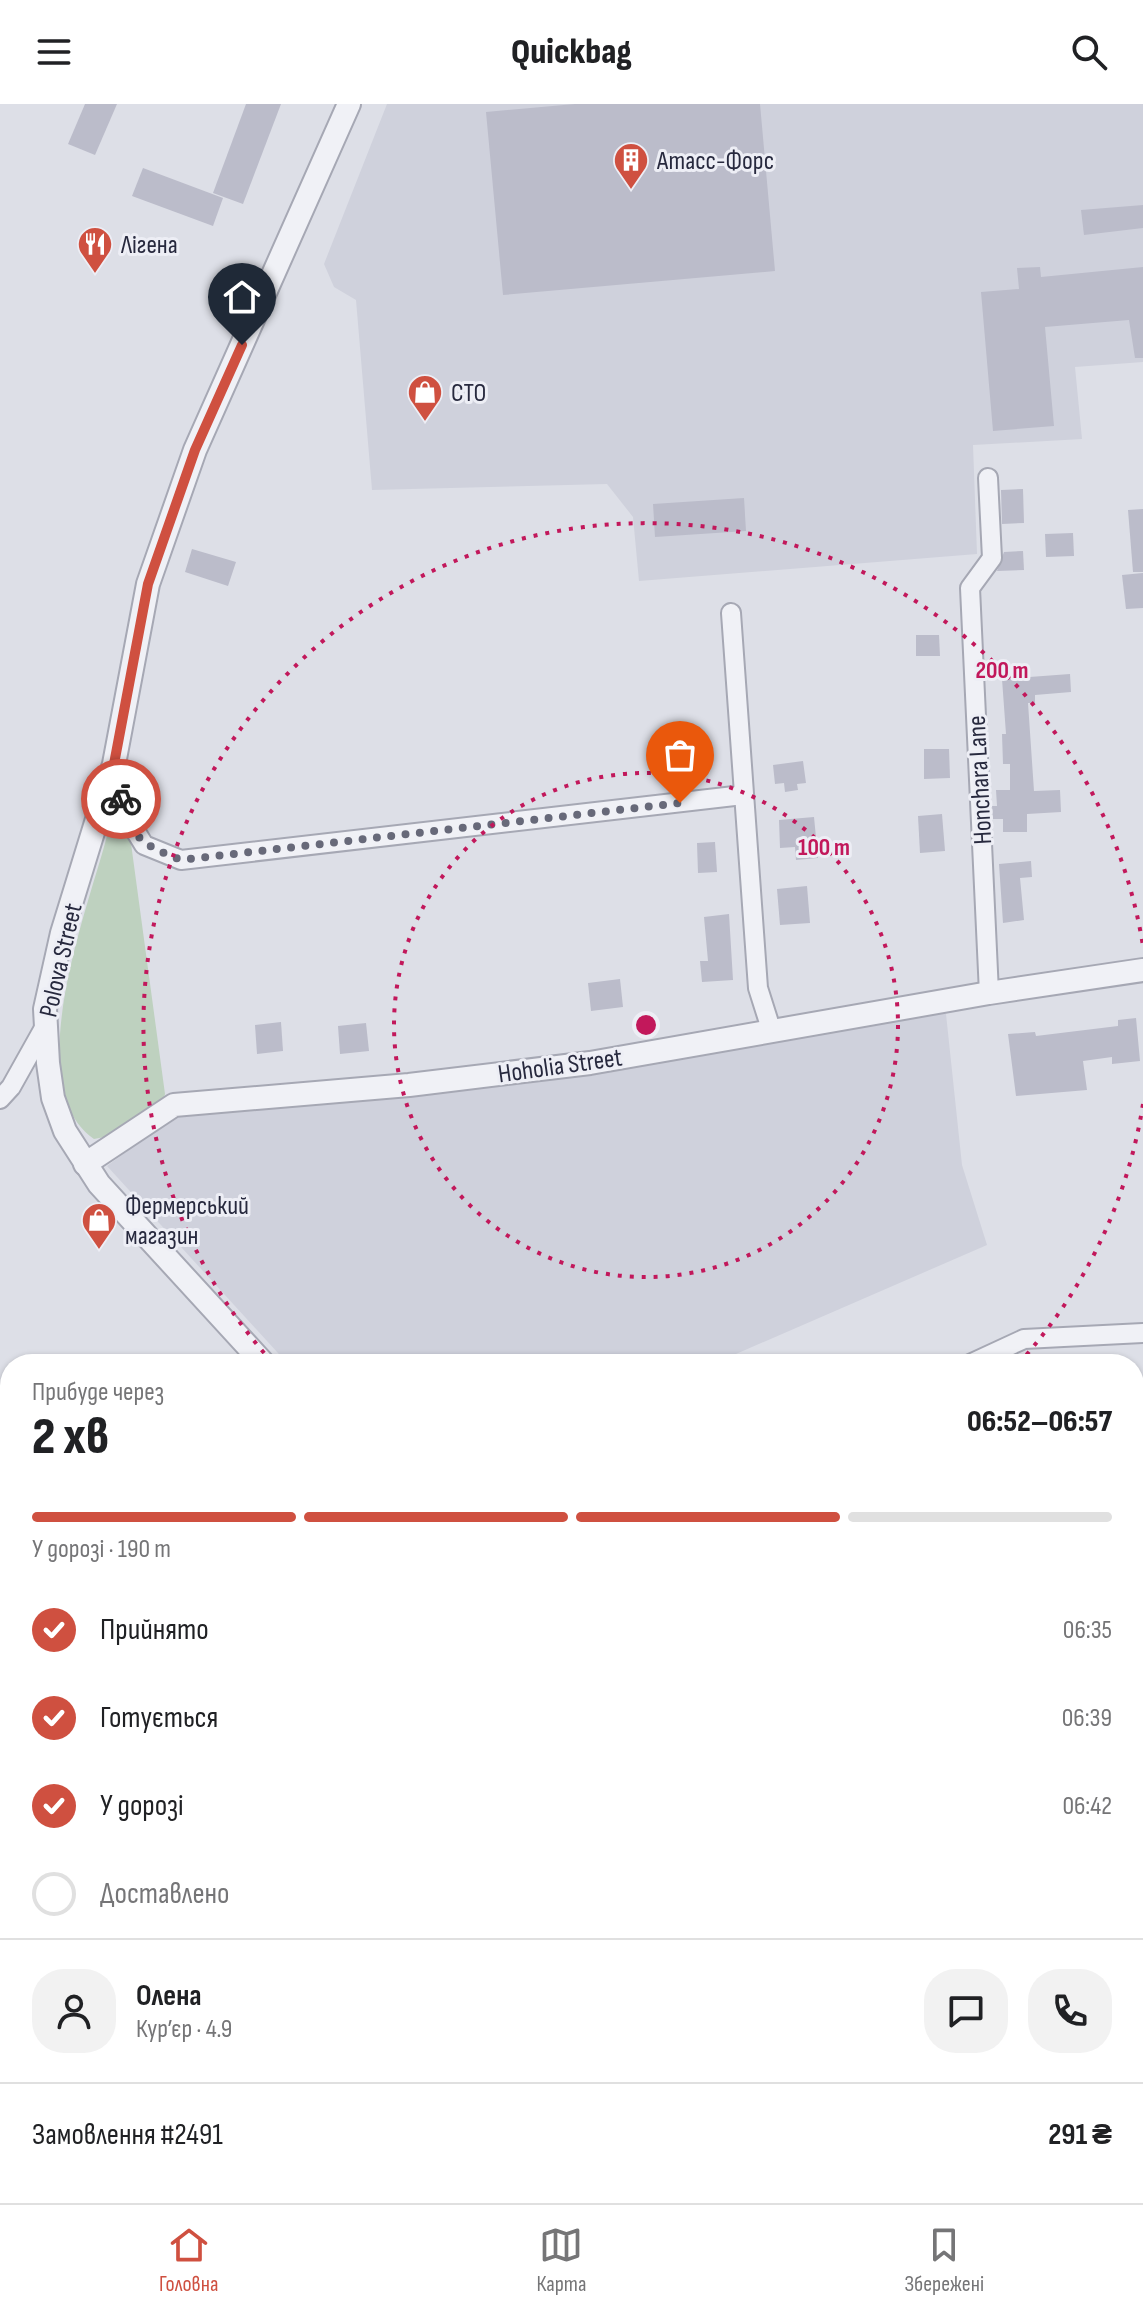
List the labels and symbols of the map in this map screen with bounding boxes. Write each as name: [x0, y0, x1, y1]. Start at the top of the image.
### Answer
building icon: Атасс-Форс: [612, 141, 650, 191]
place label: Атасс-Форс: [656, 146, 774, 177]
restaurant icon: Лігена: [76, 225, 114, 275]
place label: Лігена: [120, 230, 178, 261]
pin: [208, 263, 276, 345]
shop icon: СТО: [406, 373, 444, 423]
place label: СТО: [451, 378, 486, 409]
text: 200 m: [975, 656, 1029, 685]
street label: Honchara Lane: [962, 715, 999, 845]
pin: [646, 721, 714, 803]
courier: [81, 759, 161, 839]
text: 100 m: [798, 833, 850, 862]
street label: Polova Street: [33, 900, 90, 1020]
centre of rings: [632, 1011, 660, 1039]
street label: Hoholia Street: [496, 1042, 624, 1091]
place label: Фермерський магазин: [125, 1191, 249, 1252]
shop icon: Фермерський магазин: [80, 1201, 118, 1251]

